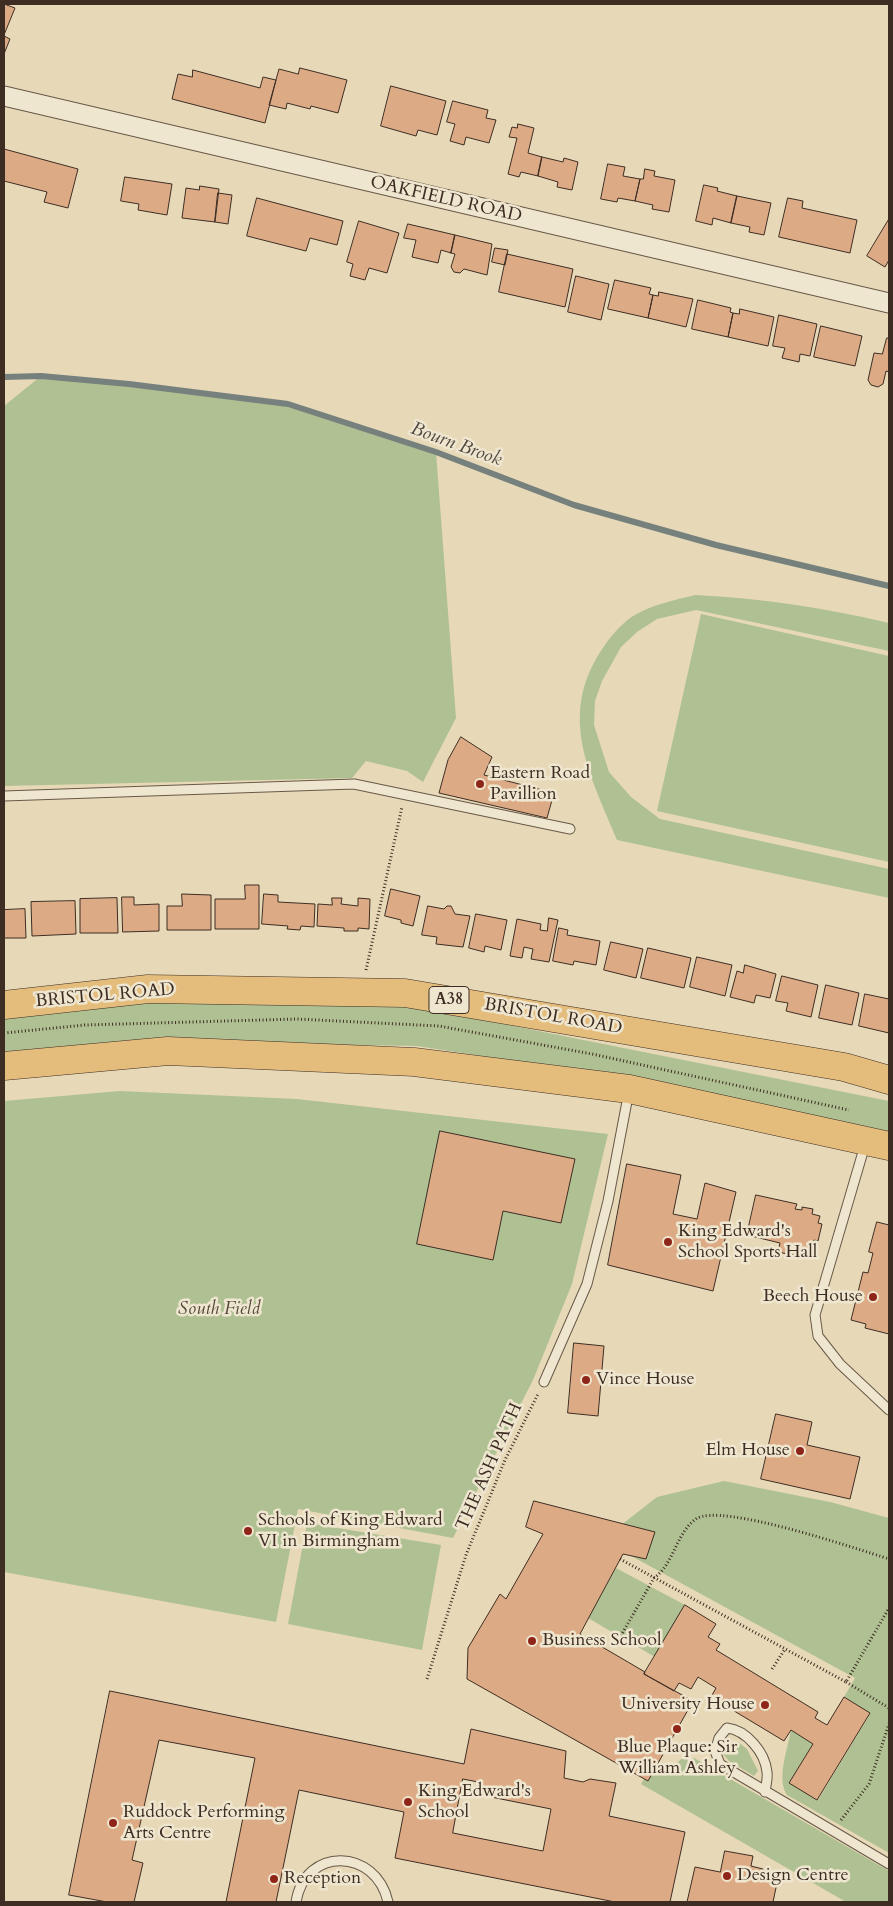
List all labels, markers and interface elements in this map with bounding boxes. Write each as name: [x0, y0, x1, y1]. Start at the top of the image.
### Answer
street label: OAKFIELD ROAD: [368, 172, 524, 228]
water label: Bourn Brook: [407, 418, 505, 472]
place label: Eastern Road Pavillion: [490, 763, 590, 806]
marker: Eastern Road Pavillion: [474, 778, 486, 790]
street label: BRISTOL ROAD: [34, 979, 176, 1013]
road number: A38: [429, 986, 469, 1014]
street label: BRISTOL ROAD: [482, 994, 624, 1040]
place label: King Edward's School Sports Hall: [678, 1221, 817, 1264]
marker: King Edward's School Sports Hall: [662, 1236, 674, 1248]
place label: Beech House: [763, 1286, 863, 1308]
marker: Beech House: [867, 1291, 879, 1303]
park label: South Field: [178, 1299, 260, 1321]
place label: Vince House: [596, 1369, 695, 1391]
marker: Vince House: [580, 1374, 592, 1386]
street label: THE ASH PATH: [452, 1400, 528, 1534]
place label: Elm House: [705, 1440, 790, 1462]
marker: Elm House: [794, 1445, 806, 1457]
place label: Schools of King Edward VI in Birmingham: [258, 1510, 443, 1552]
marker: Schools of King Edward VI in Birmingham: [242, 1525, 254, 1537]
place label: Business School: [542, 1630, 662, 1652]
marker: Business School: [526, 1635, 538, 1647]
place label: University House: [621, 1694, 755, 1716]
marker: University House: [759, 1699, 771, 1711]
marker: Blue Plaque: Sir William Ashley: [671, 1723, 683, 1735]
place label: Blue Plaque: Sir William Ashley: [617, 1737, 737, 1780]
place label: King Edward's School: [418, 1781, 531, 1824]
marker: King Edward's School: [402, 1796, 414, 1808]
place label: Ruddock Performing Arts Centre: [123, 1802, 285, 1845]
marker: Ruddock Performing Arts Centre: [107, 1817, 119, 1829]
place label: Design Centre: [737, 1865, 849, 1887]
place label: Reception: [284, 1868, 361, 1890]
marker: Design Centre: [721, 1870, 733, 1882]
marker: Reception: [268, 1873, 280, 1885]

